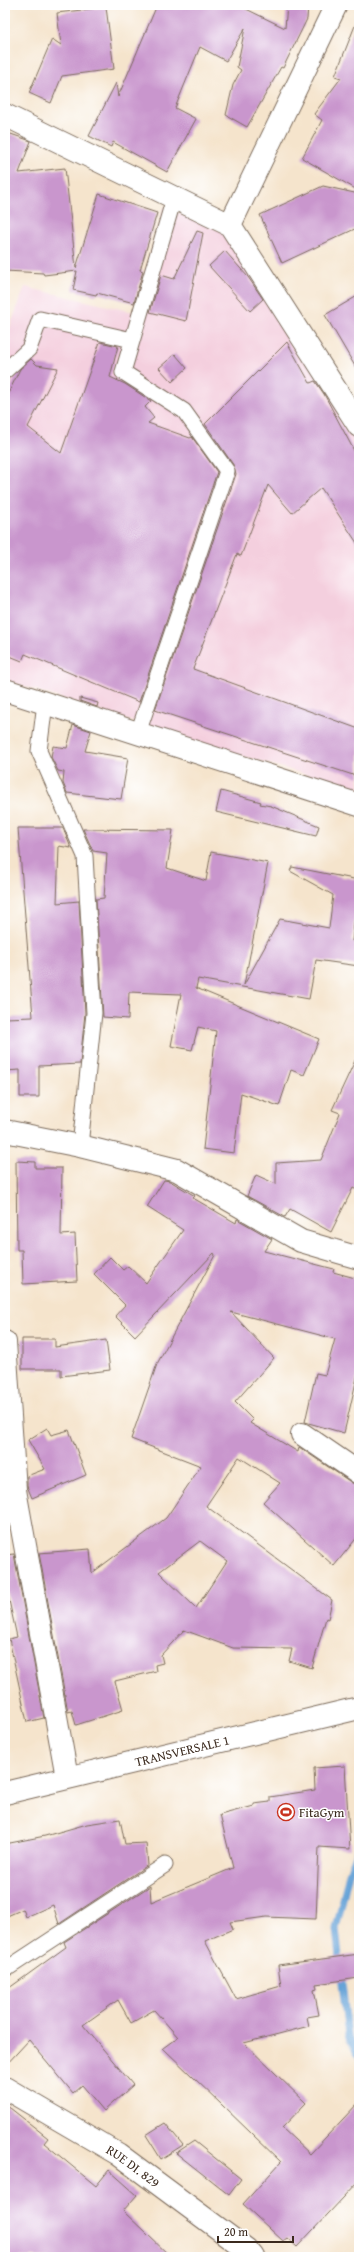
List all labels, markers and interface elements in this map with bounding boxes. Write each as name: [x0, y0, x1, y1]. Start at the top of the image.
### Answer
street label: TRANSVERSALE 1: [133, 1730, 231, 1771]
sports icon: FitaGym: [276, 1802, 296, 1822]
place label: FitaGym: [299, 1803, 345, 1822]
street label: RUE DI. 829: [103, 2140, 164, 2192]
scale bar: [218, 2218, 293, 2244]
text: 20 m: [224, 2223, 248, 2240]

